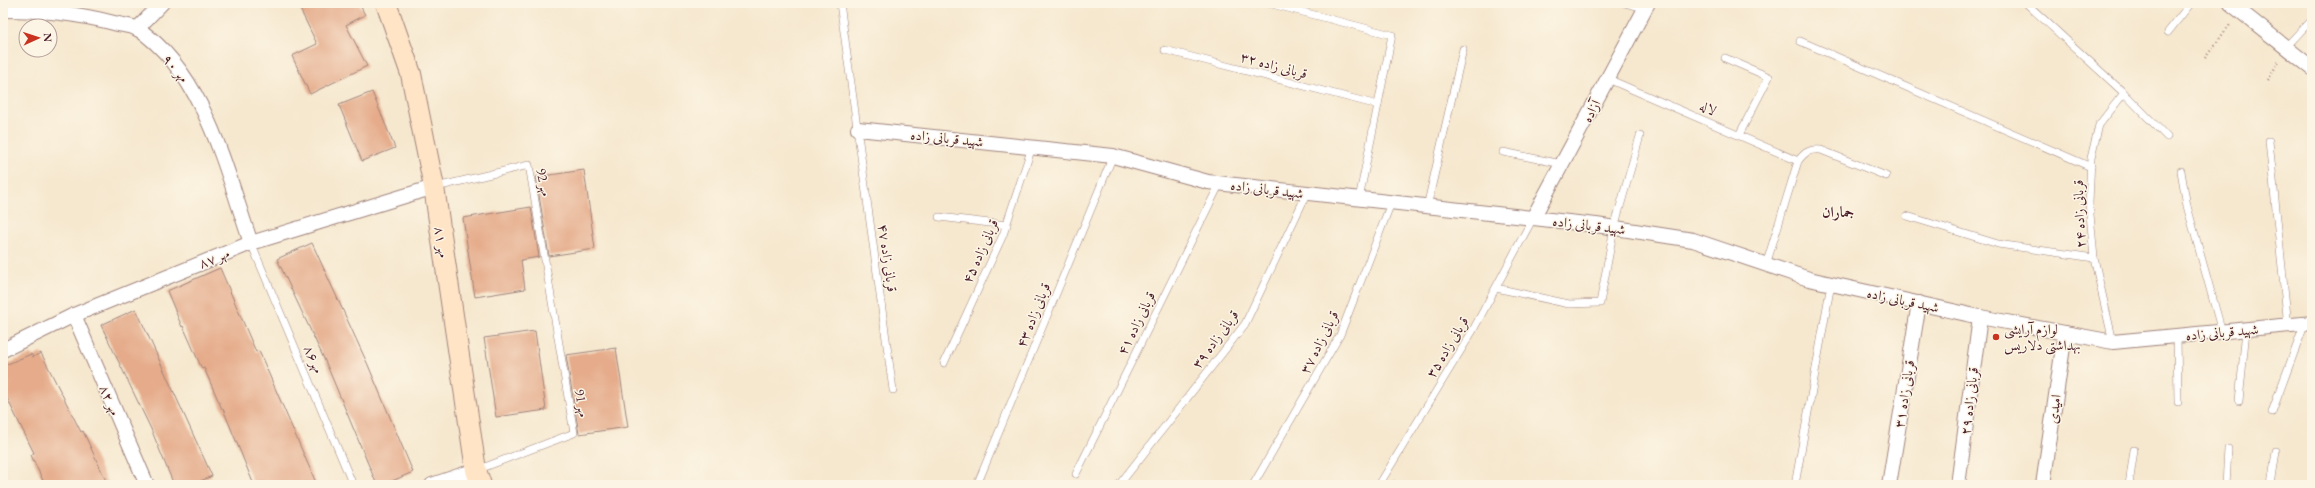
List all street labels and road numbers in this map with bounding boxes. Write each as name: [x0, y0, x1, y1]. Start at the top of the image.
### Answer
street label: قربانی زاده ۳۲: [1239, 47, 1309, 83]
street label: مهر ۹۰: [158, 50, 193, 86]
street label: آزاده: [1578, 95, 1605, 125]
street label: لاله: [1697, 96, 1719, 120]
street label: شهید قربانی زاده: [910, 125, 985, 152]
street label: مهر 92: [531, 166, 556, 198]
street label: شهید قربانی زاده: [1229, 176, 1305, 203]
street label: قربانی زاده ۲۴: [2069, 180, 2089, 248]
street label: شهید قربانی زاده: [1551, 212, 1627, 239]
street label: قربانی زاده ۴۵: [958, 216, 1002, 286]
street label: قربانی زاده ۴۷: [874, 223, 902, 293]
street label: مهر ۸۱: [430, 225, 453, 259]
street label: مهر ۸۷: [196, 244, 232, 273]
street label: قربانی زاده ۴۳: [1012, 280, 1054, 350]
street label: شهید قربانی زاده: [1865, 284, 1941, 317]
street label: قربانی زاده ۴۱: [1113, 288, 1159, 358]
street label: قربانی زاده ۳۹: [1188, 306, 1242, 372]
street label: قربانی زاده ۳۷: [1295, 307, 1343, 377]
street label: قربانی زاده ۳۵: [1422, 313, 1472, 381]
street label: شهید قربانی زاده: [2185, 320, 2260, 345]
street label: مهر۸۶: [299, 342, 328, 376]
street label: قربانی زاده ۳۱: [1890, 359, 1918, 429]
street label: قربانی زاده ۲۹: [1956, 366, 1982, 436]
street label: مهر ۸۲: [95, 382, 124, 418]
street label: مهر 91: [570, 388, 593, 419]
street label: امیدی: [2043, 393, 2065, 425]

